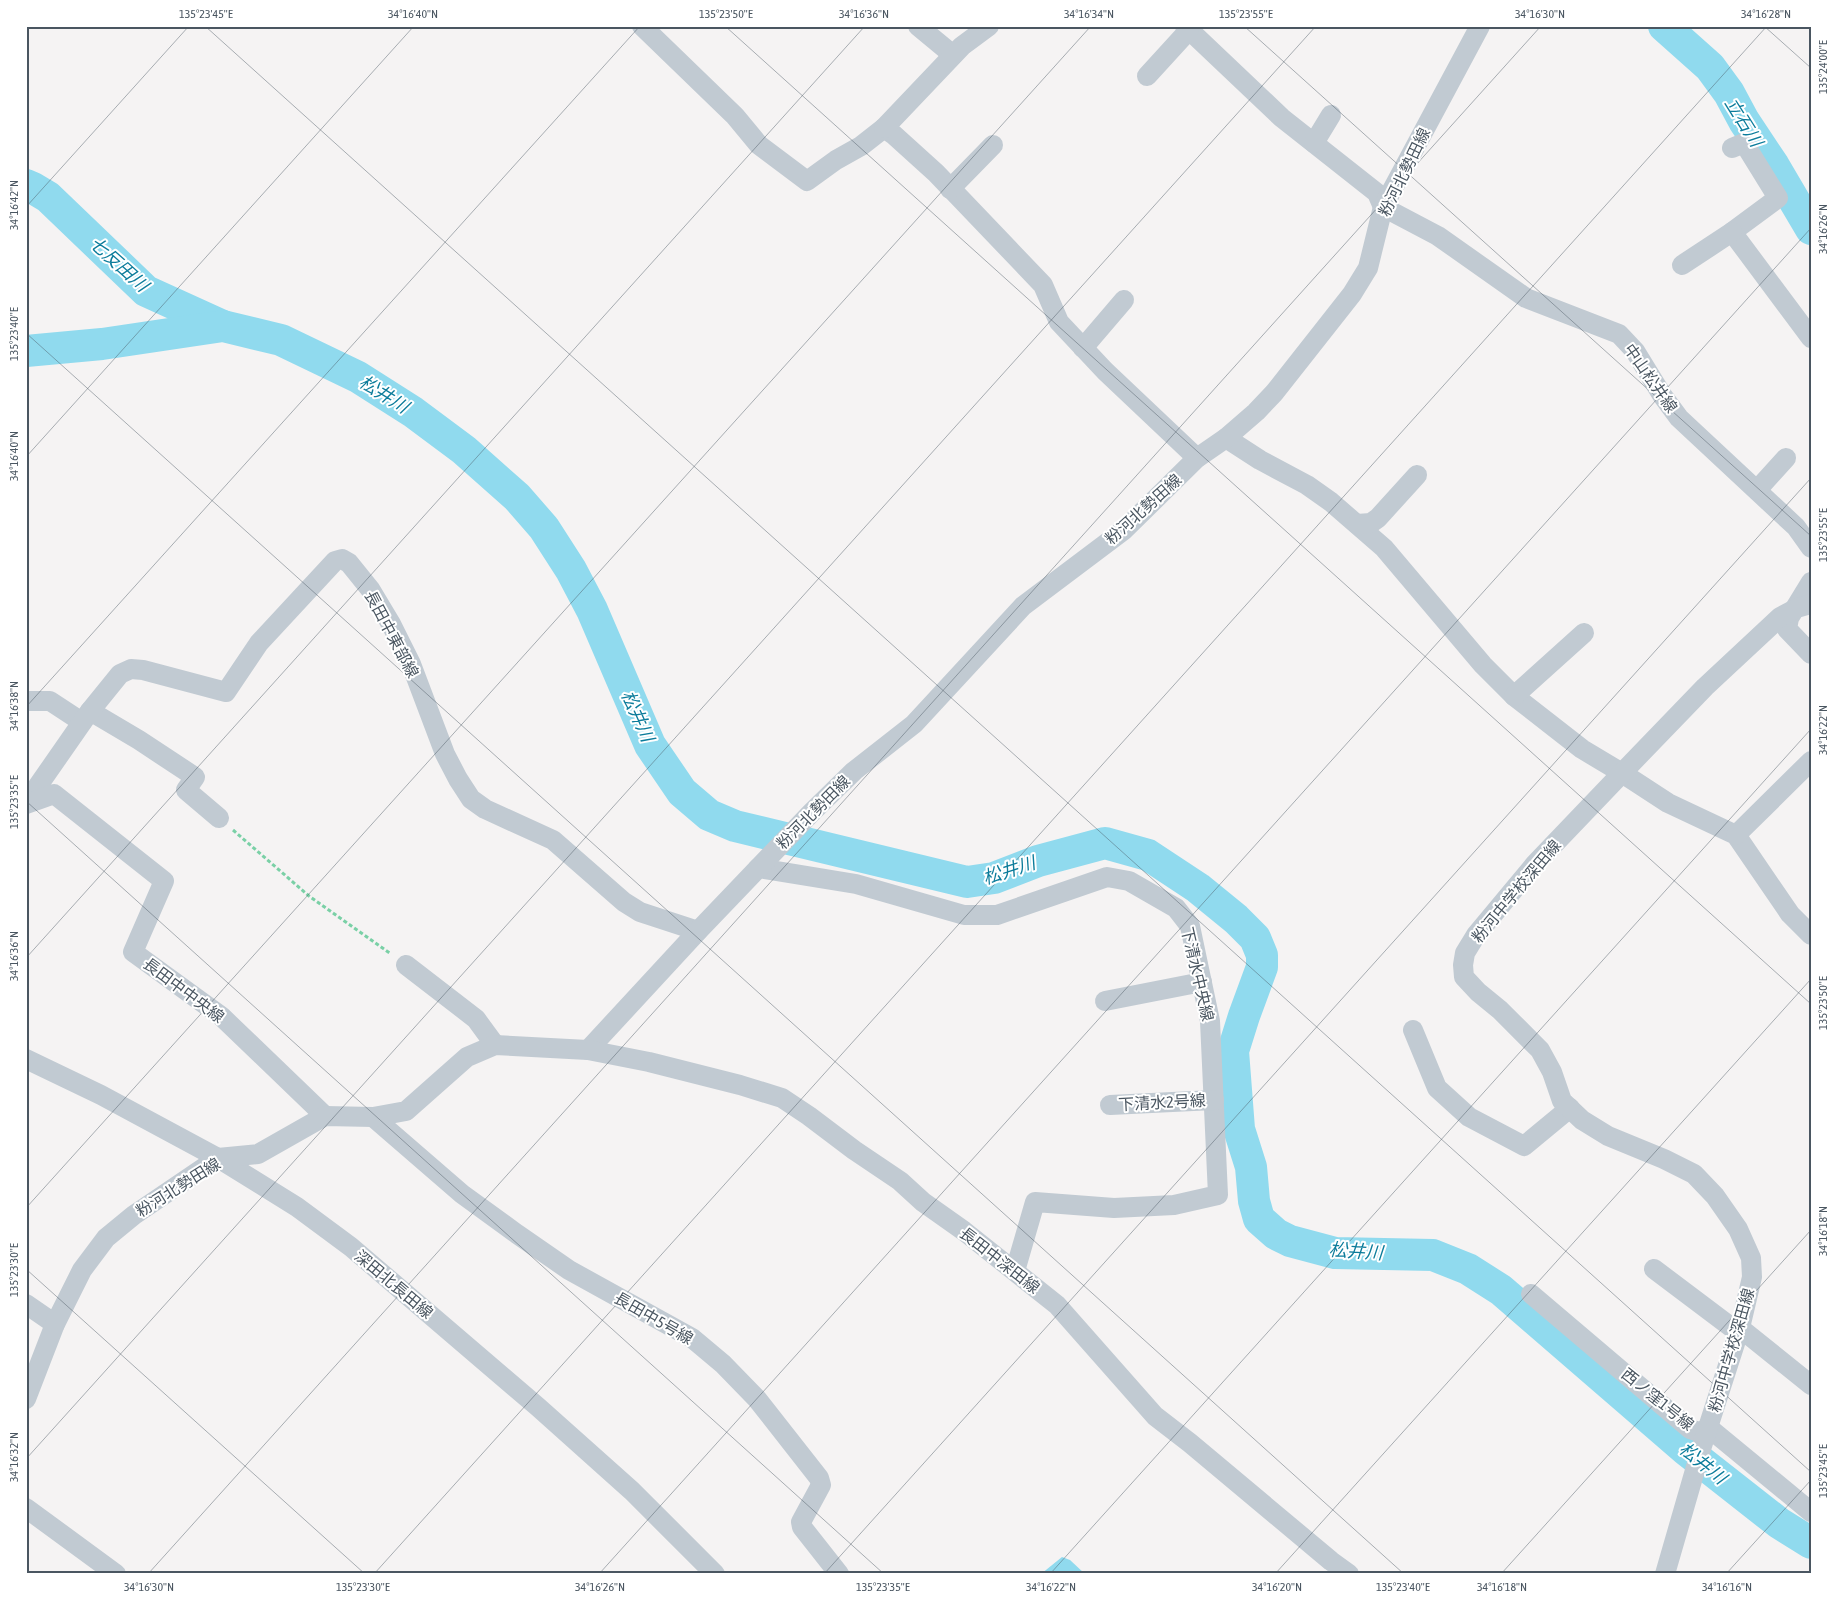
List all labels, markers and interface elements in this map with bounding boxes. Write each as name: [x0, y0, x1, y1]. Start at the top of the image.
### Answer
text: 135°23'45"E: [179, 7, 233, 21]
text: 34°16'40"N: [388, 7, 438, 21]
text: 135°23'50"E: [699, 7, 753, 21]
text: 34°16'36"N: [839, 7, 889, 21]
text: 34°16'34"N: [1064, 7, 1114, 21]
text: 135°23'55"E: [1219, 7, 1273, 21]
text: 34°16'30"N: [1515, 7, 1565, 21]
text: 34°16'28"N: [1741, 7, 1791, 21]
text: 135°24'00"E: [1816, 40, 1830, 94]
water label: 立石川: [1721, 94, 1768, 152]
street label: 粉河北勢田線: [1375, 125, 1433, 219]
text: 34°16'42"N: [7, 180, 21, 230]
text: 34°16'26"N: [1816, 204, 1830, 254]
water label: 七反田川: [85, 232, 154, 297]
text: 135°23'40"E: [7, 307, 21, 361]
street label: 中山松井線: [1621, 340, 1681, 416]
water label: 松井川: [356, 371, 414, 418]
text: 34°16'40"N: [7, 431, 21, 481]
street label: 粉河北勢田線: [1101, 470, 1185, 548]
text: 135°23'55"E: [1816, 508, 1830, 562]
street label: 長田中東部線: [362, 587, 422, 681]
text: 34°16'38"N: [7, 681, 21, 731]
water label: 松井川: [617, 687, 659, 747]
text: 34°16'22"N: [1816, 705, 1830, 755]
street label: 粉河北勢田線: [773, 772, 853, 852]
text: 135°23'35"E: [7, 775, 21, 829]
street label: 粉河中学校深田線: [1468, 836, 1564, 946]
water label: 松井川: [980, 851, 1040, 888]
street label: 下清水中央線: [1178, 925, 1218, 1023]
text: 34°16'36"N: [7, 931, 21, 981]
street label: 長田中中央線: [140, 954, 228, 1026]
text: 135°23'50"E: [1816, 976, 1830, 1030]
street label: 下清水2号線: [1118, 1091, 1206, 1113]
street label: 粉河北勢田線: [133, 1154, 223, 1220]
text: 34°16'18"N: [1816, 1206, 1830, 1256]
street label: 長田中深田線: [957, 1223, 1043, 1297]
water label: 松井川: [1328, 1239, 1386, 1263]
text: 135°23'30"E: [7, 1243, 21, 1297]
street label: 深田北長田線: [351, 1246, 437, 1322]
street label: 粉河中学校深田線: [1705, 1286, 1757, 1414]
street label: 長田中5号線: [612, 1288, 696, 1348]
street label: 西ノ窪1号線: [1618, 1364, 1698, 1434]
text: 34°16'32"N: [7, 1432, 21, 1482]
water label: 松井川: [1675, 1438, 1732, 1489]
text: 135°23'45"E: [1816, 1444, 1830, 1498]
text: 34°16'30"N: [124, 1580, 174, 1594]
text: 135°23'30"E: [336, 1580, 390, 1594]
text: 34°16'26"N: [575, 1580, 625, 1594]
text: 135°23'35"E: [856, 1580, 910, 1594]
text: 34°16'22"N: [1026, 1580, 1076, 1594]
text: 34°16'20"N: [1252, 1580, 1302, 1594]
text: 135°23'40"E: [1376, 1580, 1430, 1594]
text: 34°16'18"N: [1477, 1580, 1527, 1594]
text: 34°16'16"N: [1702, 1580, 1752, 1594]

